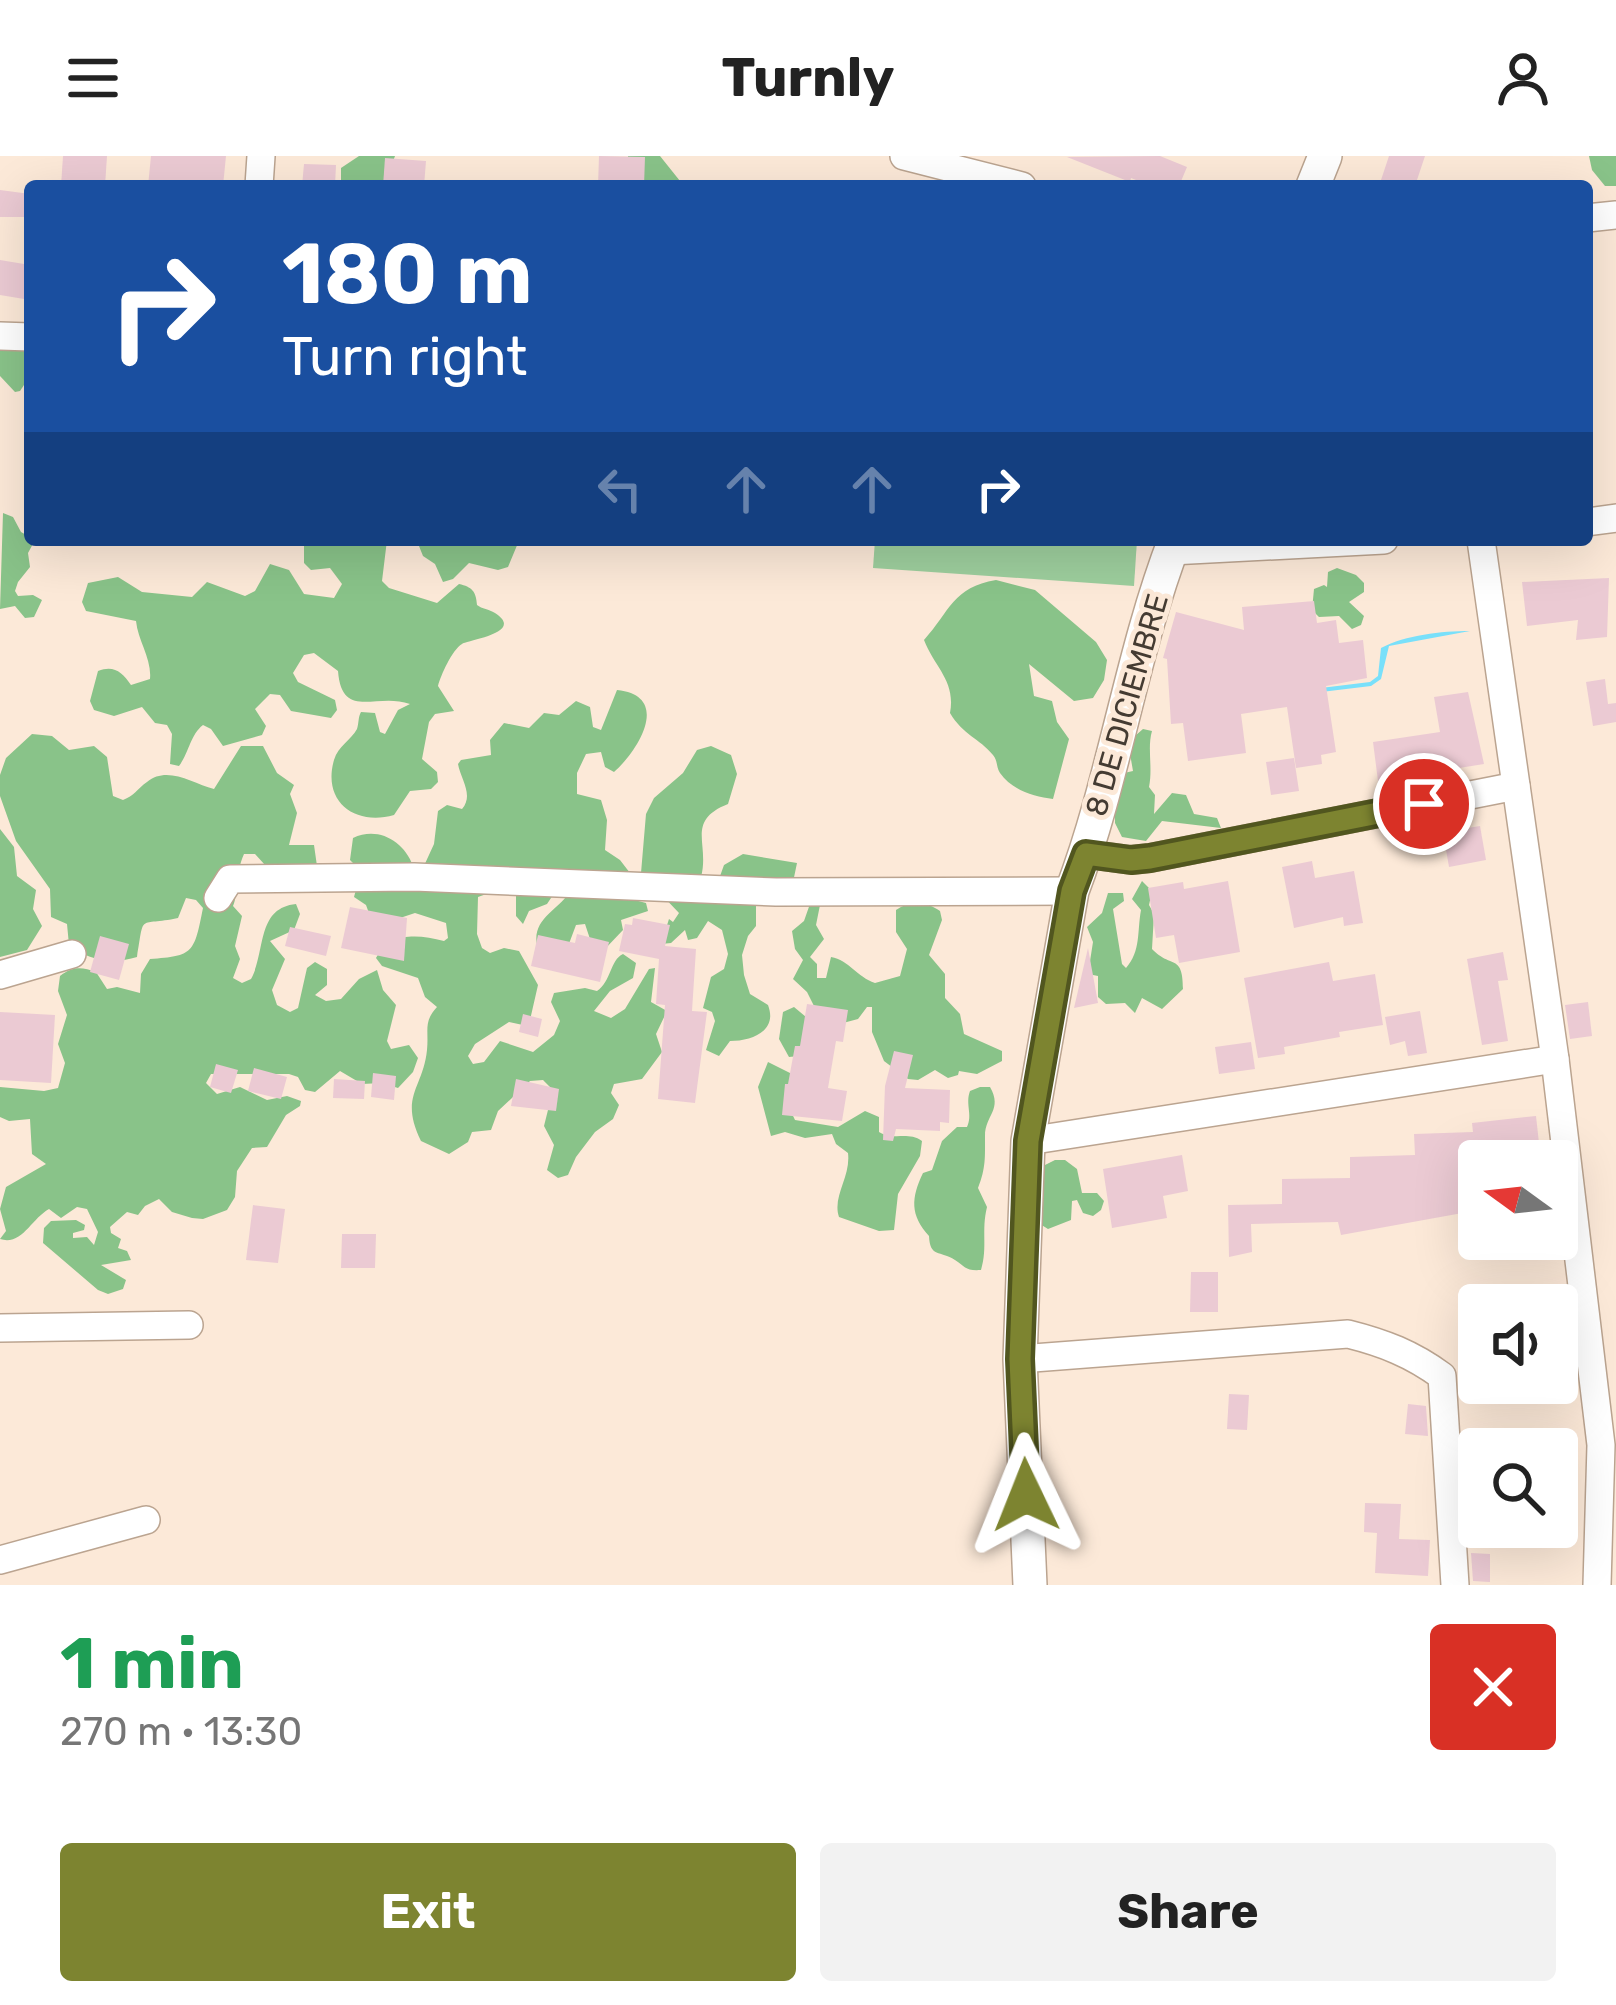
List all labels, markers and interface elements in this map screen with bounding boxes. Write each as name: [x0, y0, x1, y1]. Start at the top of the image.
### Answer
icon: menu: [60, 45, 126, 111]
icon: person: [1490, 45, 1556, 111]
text: Turnly: [722, 46, 894, 110]
text: 180 m: [282, 224, 533, 324]
icon: right: [84, 228, 240, 384]
text: Turn right: [282, 325, 527, 389]
icon: left: [587, 456, 653, 522]
icon: ahead: [713, 456, 779, 522]
icon: ahead: [839, 456, 905, 522]
icon: right: [965, 456, 1031, 522]
street label: 8 DE DICIEMBRE: [1078, 590, 1176, 820]
pin: [1373, 753, 1475, 855]
icon: arrive: [1391, 771, 1457, 837]
north arrow: [1458, 1140, 1578, 1260]
map controls: [1458, 1140, 1578, 1548]
button: sound: [1458, 1284, 1578, 1404]
button: search: [1458, 1428, 1578, 1548]
position arrow: [963, 1432, 1089, 1558]
text: 1 min: [60, 1621, 244, 1706]
button: close: [1430, 1624, 1556, 1750]
text: 270 m · 13:30: [60, 1709, 302, 1755]
button: Exit: [60, 1843, 796, 1981]
button: Share: [820, 1843, 1556, 1981]

